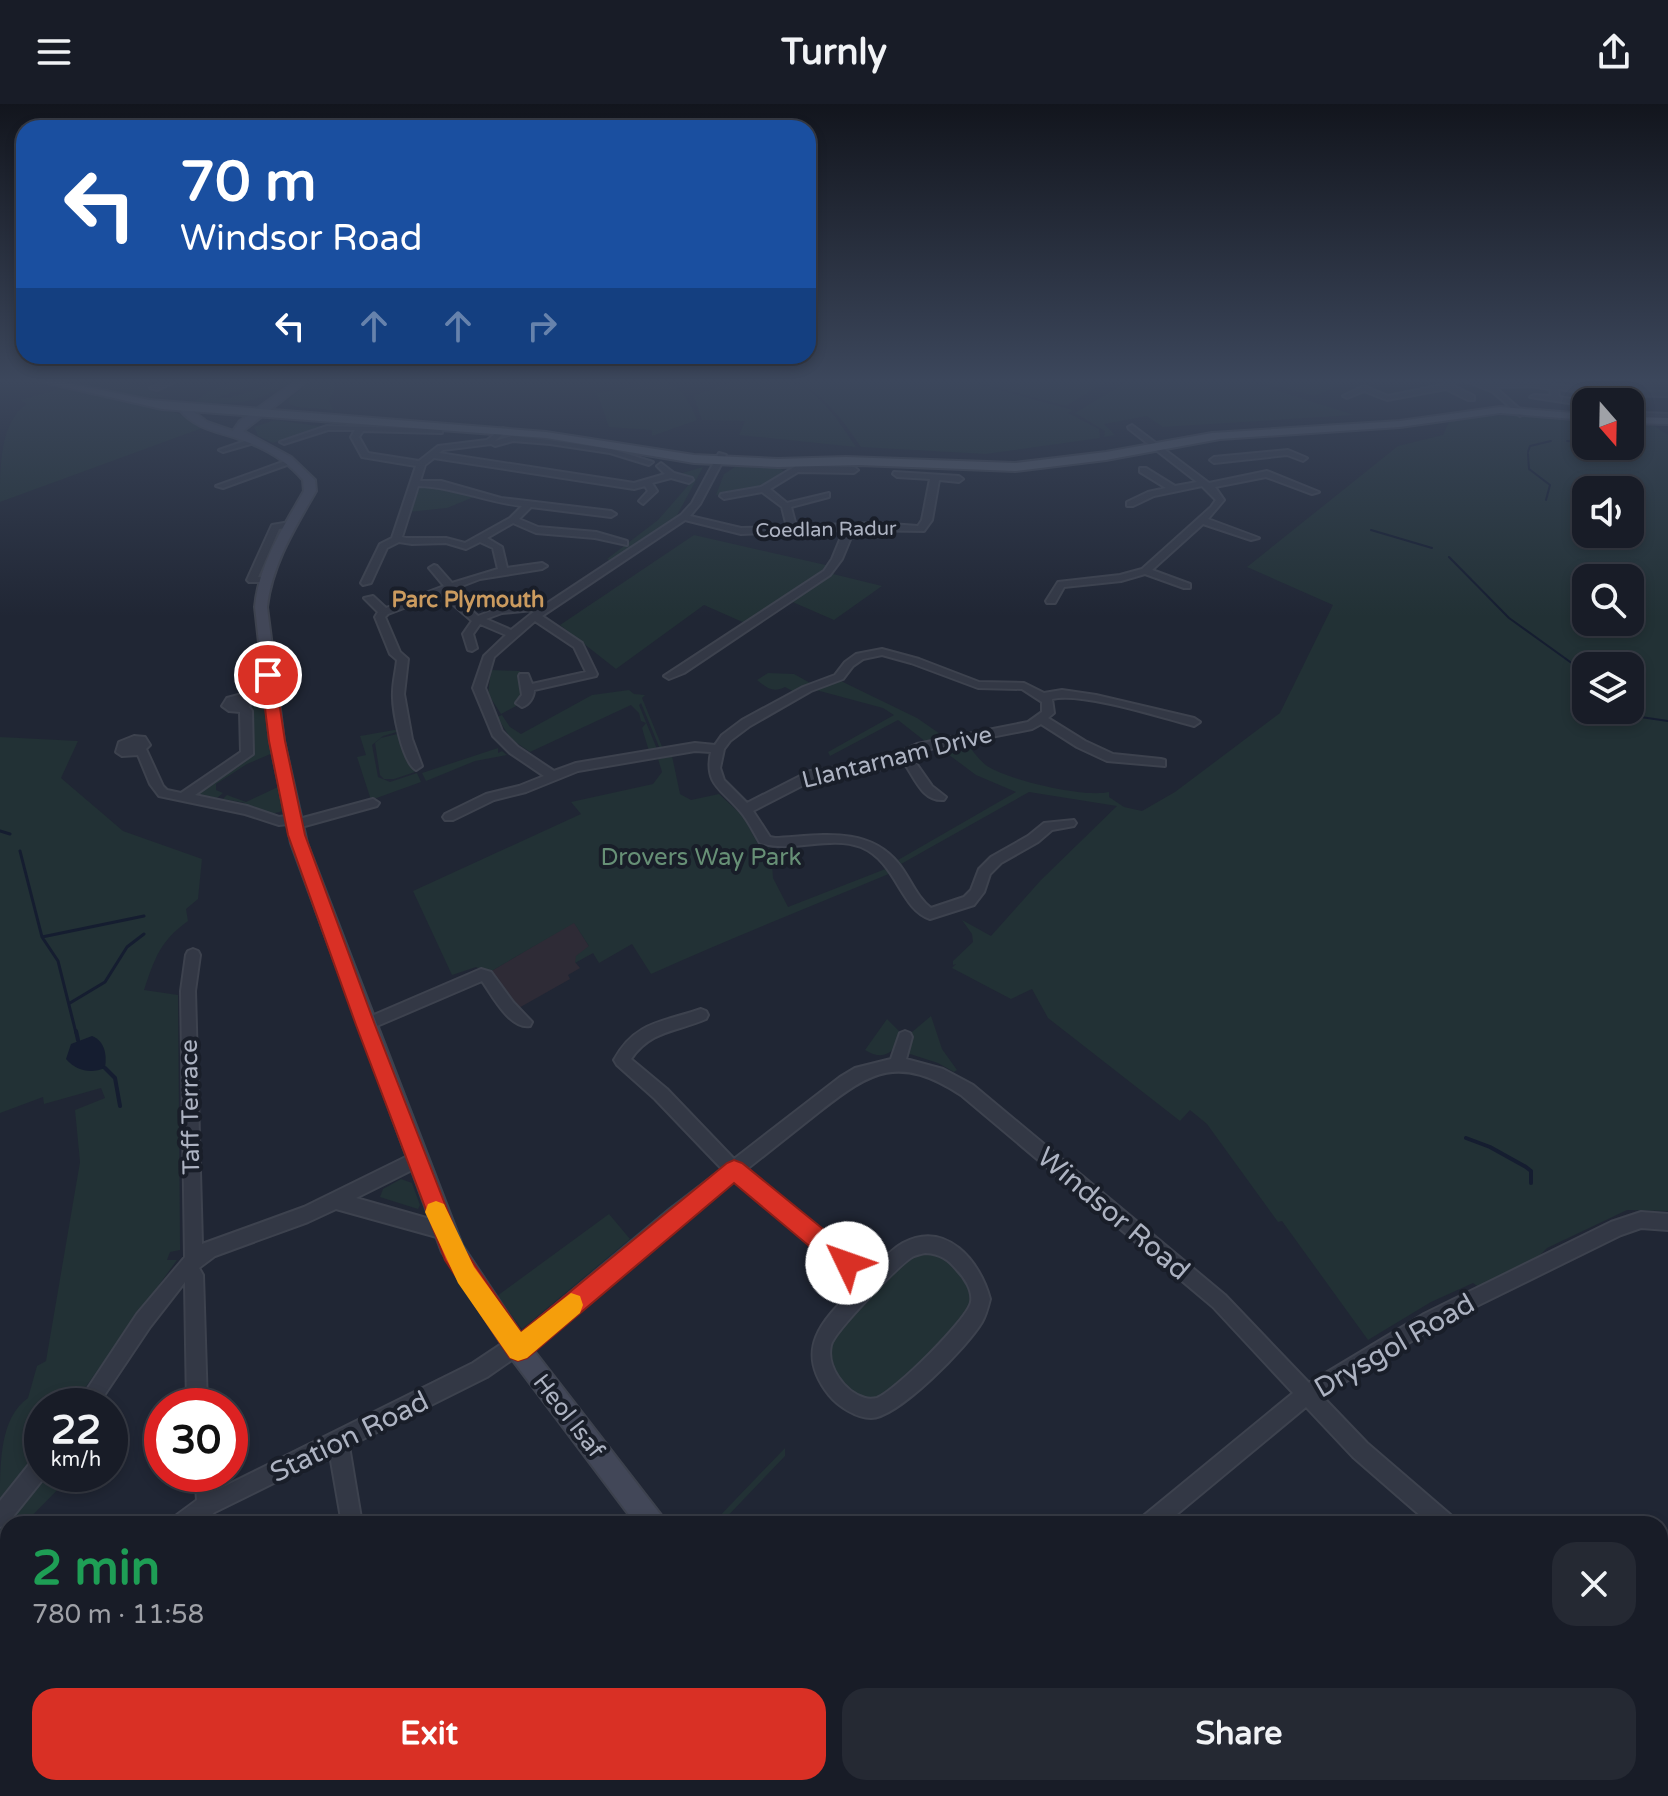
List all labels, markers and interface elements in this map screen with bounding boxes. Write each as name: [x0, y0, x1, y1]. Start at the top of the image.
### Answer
icon: menu: [32, 30, 76, 74]
icon: share: [1592, 30, 1636, 74]
text: Turnly: [781, 31, 887, 74]
text: 70 m: [180, 149, 316, 216]
icon: left: [48, 152, 152, 256]
text: Windsor Road: [180, 217, 422, 260]
icon: left: [268, 304, 312, 348]
icon: ahead: [352, 304, 396, 348]
icon: ahead: [436, 304, 480, 348]
icon: right: [520, 304, 564, 348]
north arrow: [1572, 388, 1644, 460]
map controls: [1572, 388, 1644, 724]
button: sound: [1572, 476, 1644, 548]
street label: Coedlan Radur: [755, 517, 897, 543]
button: search: [1572, 564, 1644, 636]
district label: Parc Plymouth: [392, 587, 544, 613]
pin: [234, 641, 302, 709]
button: layers: [1572, 652, 1644, 724]
icon: arrive: [246, 653, 290, 697]
street label: Llantarnam Drive: [799, 720, 995, 795]
park label: Drovers Way Park: [600, 843, 802, 872]
street label: Taff Terrace: [175, 1039, 206, 1175]
street label: Windsor Road: [1030, 1140, 1197, 1287]
position arrow: [805, 1221, 889, 1305]
street label: Drysgol Road: [1308, 1286, 1481, 1405]
street label: Heol Isaf: [527, 1369, 611, 1465]
street label: Station Road: [265, 1384, 434, 1490]
speed limit sign: 30: [144, 1388, 248, 1492]
text: 22: [51, 1406, 101, 1454]
text: km/h: [51, 1448, 101, 1472]
text: 2 min: [32, 1540, 160, 1598]
button: close: [1552, 1542, 1636, 1626]
text: 780 m · 11:58: [32, 1599, 204, 1630]
button: Exit: [32, 1688, 826, 1780]
button: Share: [842, 1688, 1636, 1780]

